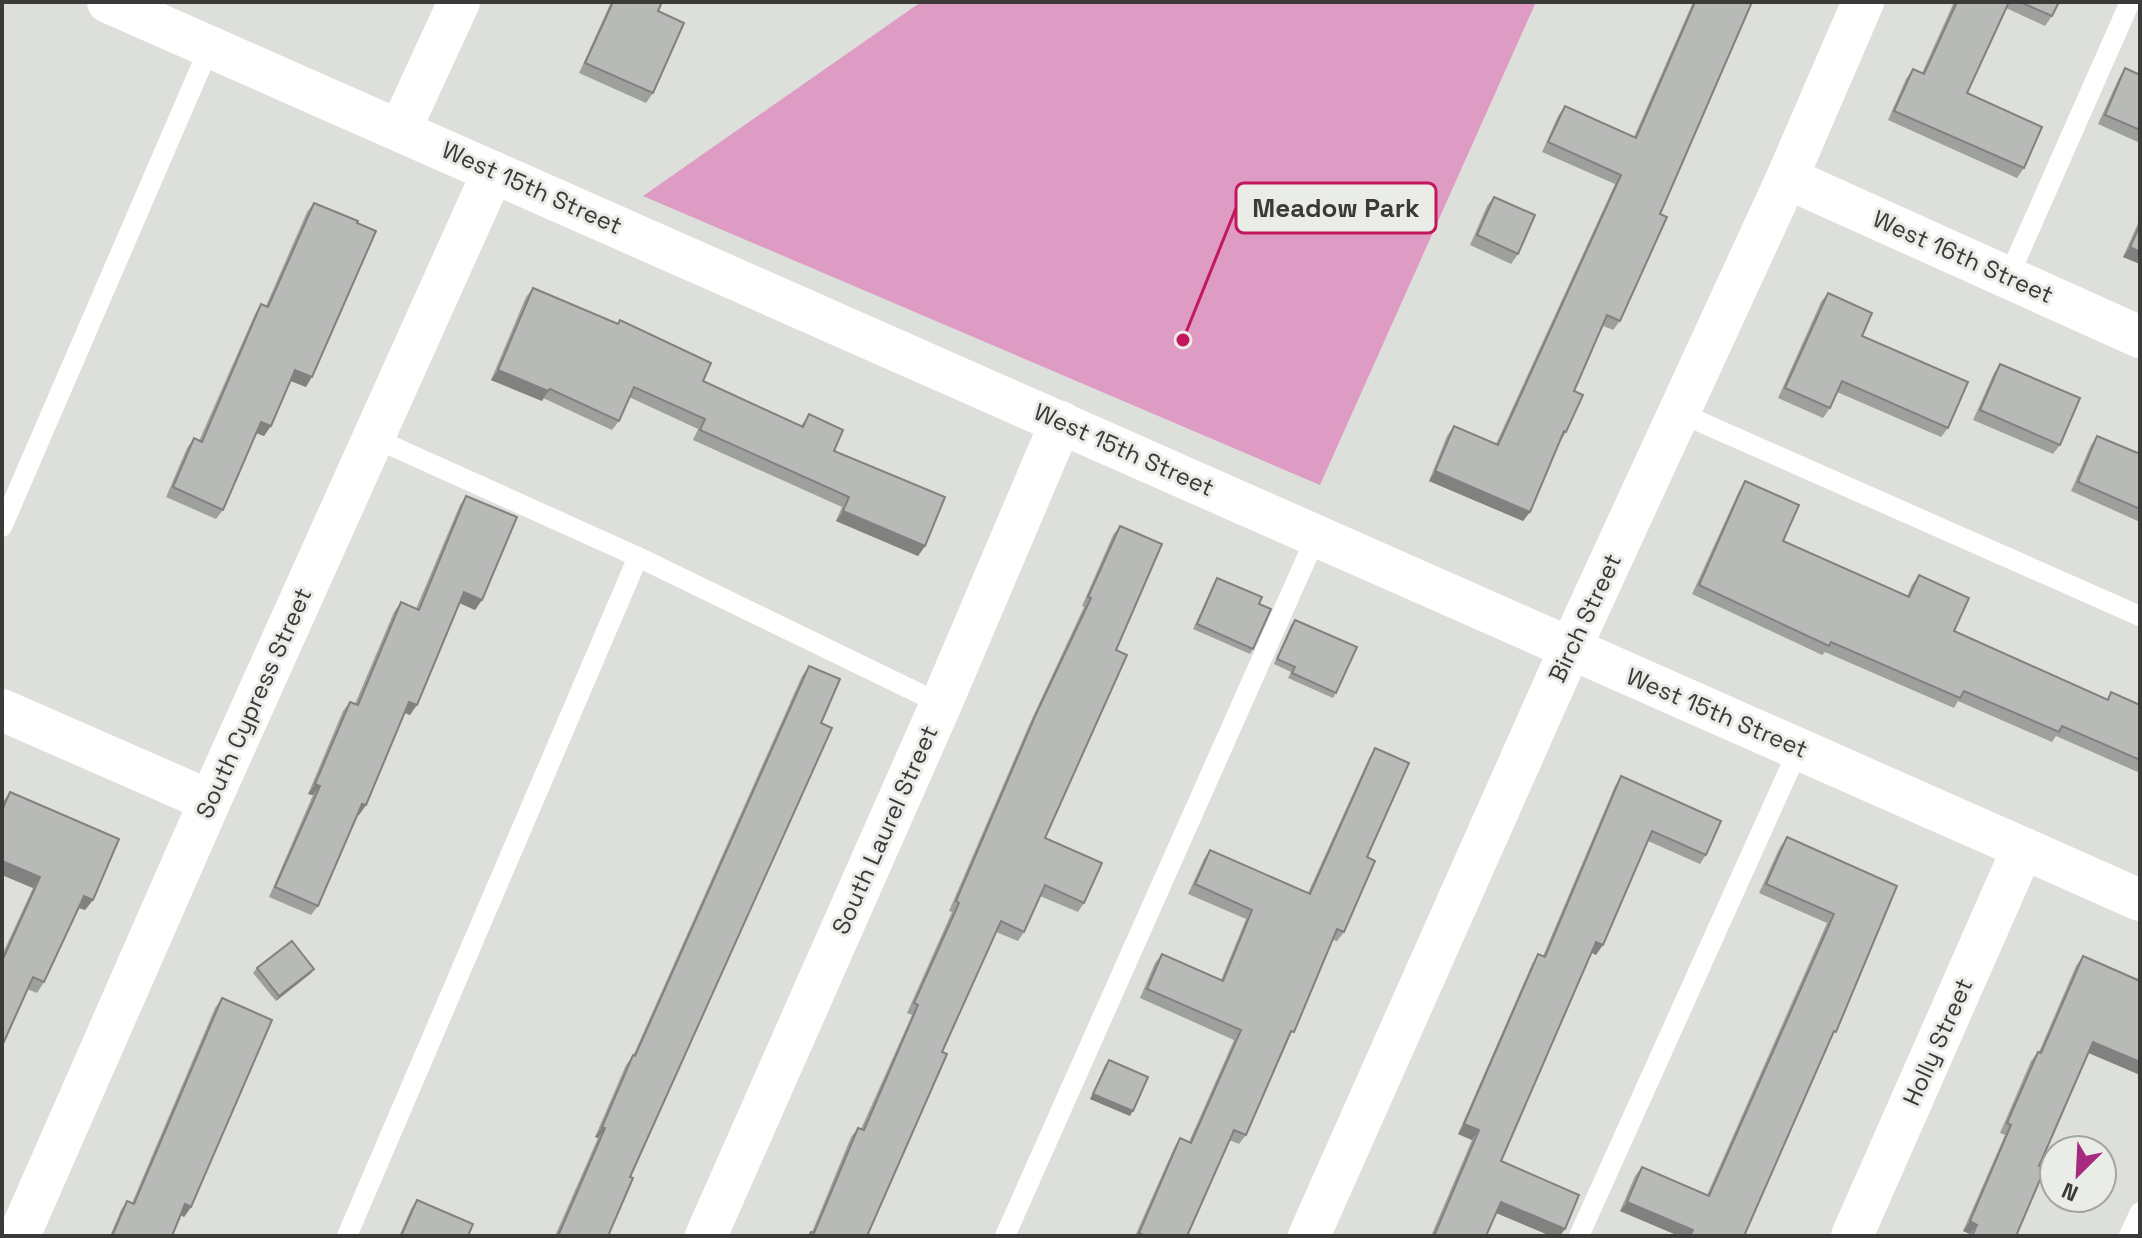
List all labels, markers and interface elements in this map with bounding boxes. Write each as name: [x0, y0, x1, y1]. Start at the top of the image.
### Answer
street label: West 15th Street: [437, 134, 627, 241]
callout: Meadow Park: [1236, 183, 1436, 233]
text: Meadow Park: [1252, 191, 1420, 225]
street label: West 16th Street: [1868, 203, 2058, 310]
street label: West 15th Street: [1029, 396, 1219, 503]
street label: Birch Street: [1541, 548, 1628, 687]
street label: South Cypress Street: [189, 583, 318, 823]
street label: West 15th Street: [1622, 660, 1813, 765]
street label: South Laurel Street: [824, 720, 945, 939]
street label: Holly Street: [1896, 973, 1979, 1110]
north arrow: [2038, 1134, 2118, 1214]
text: N: [2057, 1176, 2082, 1208]

